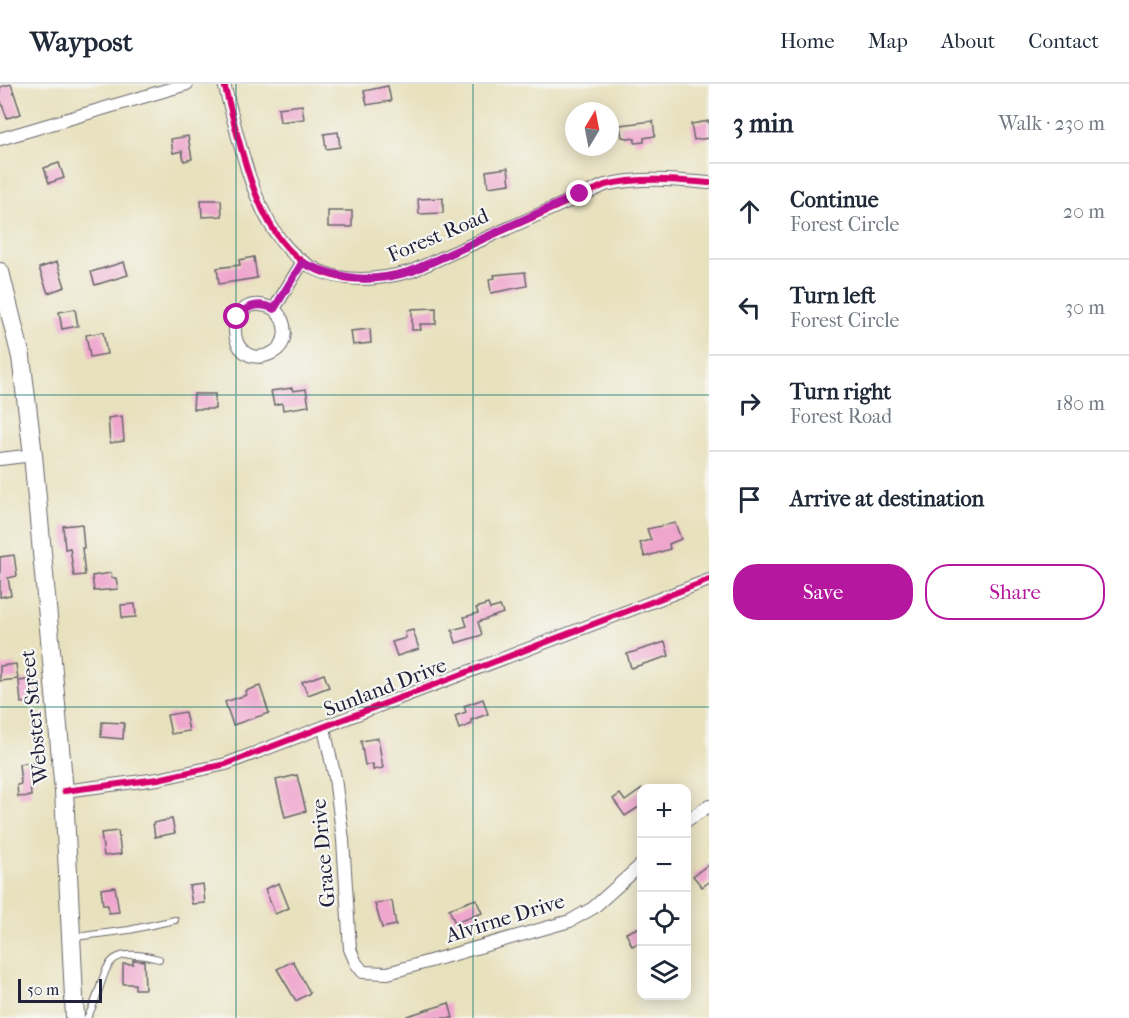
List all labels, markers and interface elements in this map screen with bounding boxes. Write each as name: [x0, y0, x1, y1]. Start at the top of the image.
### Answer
text: Waypost: [30, 25, 133, 58]
text: Home: [780, 29, 835, 53]
text: Map: [868, 29, 908, 53]
text: About: [941, 29, 995, 53]
text: Contact: [1028, 29, 1099, 53]
north arrow: [565, 102, 619, 156]
text: 3 min: [733, 108, 794, 139]
text: Walk · 230 m: [999, 112, 1105, 135]
route end: [566, 180, 592, 206]
text: Continue: [790, 187, 879, 213]
icon: ahead: [733, 195, 766, 228]
text: 20 m: [1063, 200, 1105, 223]
street label: Forest Road: [384, 203, 493, 267]
text: Forest Circle: [790, 213, 899, 236]
text: Turn left: [790, 283, 876, 309]
icon: left: [733, 291, 766, 324]
text: 30 m: [1065, 296, 1105, 319]
route start: [223, 303, 249, 329]
text: Forest Circle: [790, 309, 899, 332]
text: Turn right: [790, 379, 891, 405]
icon: right: [733, 387, 766, 420]
text: 180 m: [1056, 392, 1105, 415]
text: Forest Road: [790, 405, 892, 428]
icon: arrive: [733, 483, 766, 516]
text: Arrive at destination: [790, 486, 984, 512]
button: Save: [733, 564, 913, 620]
button: Share: [925, 564, 1105, 620]
street label: Webster Street: [15, 648, 53, 786]
street label: Sunland Drive: [320, 653, 450, 721]
map controls: [637, 784, 691, 1000]
button: +: [637, 784, 691, 838]
street label: Grace Drive: [306, 798, 340, 908]
button: −: [637, 838, 691, 892]
street label: Alvirne Drive: [442, 889, 567, 948]
button: locate: [637, 892, 691, 946]
button: layers: [637, 946, 691, 1000]
scale bar: [18, 976, 102, 1004]
text: 50 m: [27, 980, 59, 999]

